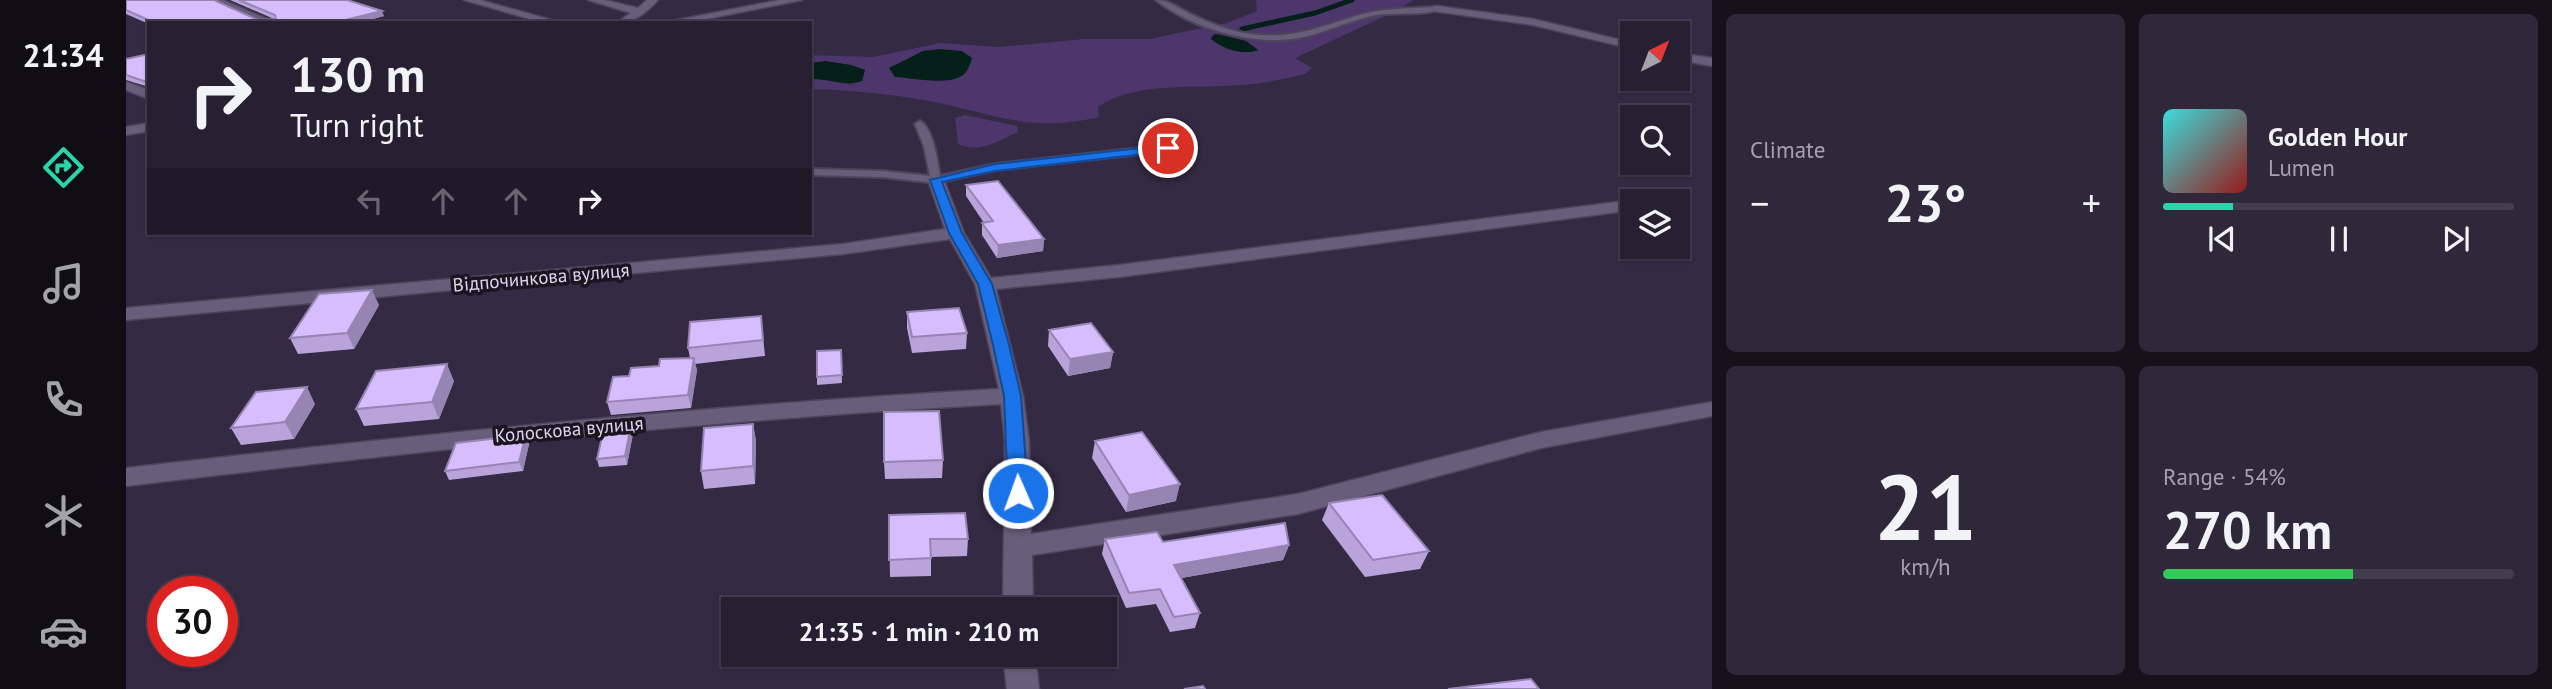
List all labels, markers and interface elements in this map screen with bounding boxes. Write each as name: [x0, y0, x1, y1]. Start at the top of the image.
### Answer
north arrow: [1620, 21, 1690, 91]
map controls: [1620, 21, 1690, 259]
text: 21:34: [22, 34, 104, 76]
text: 130 m: [290, 42, 425, 106]
icon: right: [175, 49, 266, 140]
text: Turn right: [290, 104, 424, 146]
button: search: [1620, 105, 1690, 175]
pin: [1138, 118, 1198, 178]
text: Golden Hour: [2268, 120, 2407, 153]
icon: arrive: [1149, 129, 1187, 167]
text: Climate: [1750, 135, 1825, 164]
icon: directions: [39, 143, 88, 192]
text: Lumen: [2268, 153, 2335, 182]
text: 23°: [1885, 169, 1966, 236]
text: −: [1750, 178, 1769, 227]
text: +: [2082, 178, 2101, 227]
icon: left: [351, 182, 389, 220]
icon: ahead: [424, 182, 462, 220]
icon: ahead: [497, 182, 535, 220]
icon: right: [570, 182, 608, 220]
button: layers: [1620, 189, 1690, 259]
icon: previous: [2203, 220, 2241, 258]
icon: pause: [2320, 220, 2358, 258]
icon: next: [2437, 220, 2475, 258]
street label: Відпочинкова вулиця: [452, 257, 630, 297]
icon: music: [39, 259, 88, 308]
icon: phone: [39, 375, 88, 424]
street label: Колоскова вулиця: [494, 411, 644, 447]
text: 21: [1874, 447, 1977, 565]
position arrow: [981, 456, 1055, 530]
text: Range · 54%: [2163, 462, 2286, 491]
icon: climate: [39, 491, 88, 540]
text: 270 km: [2163, 496, 2332, 563]
text: km/h: [1900, 552, 1951, 581]
speed limit sign: 30: [147, 576, 238, 667]
icon: car: [39, 607, 88, 656]
text: 21:35 · 1 min · 210 m: [799, 615, 1039, 648]

